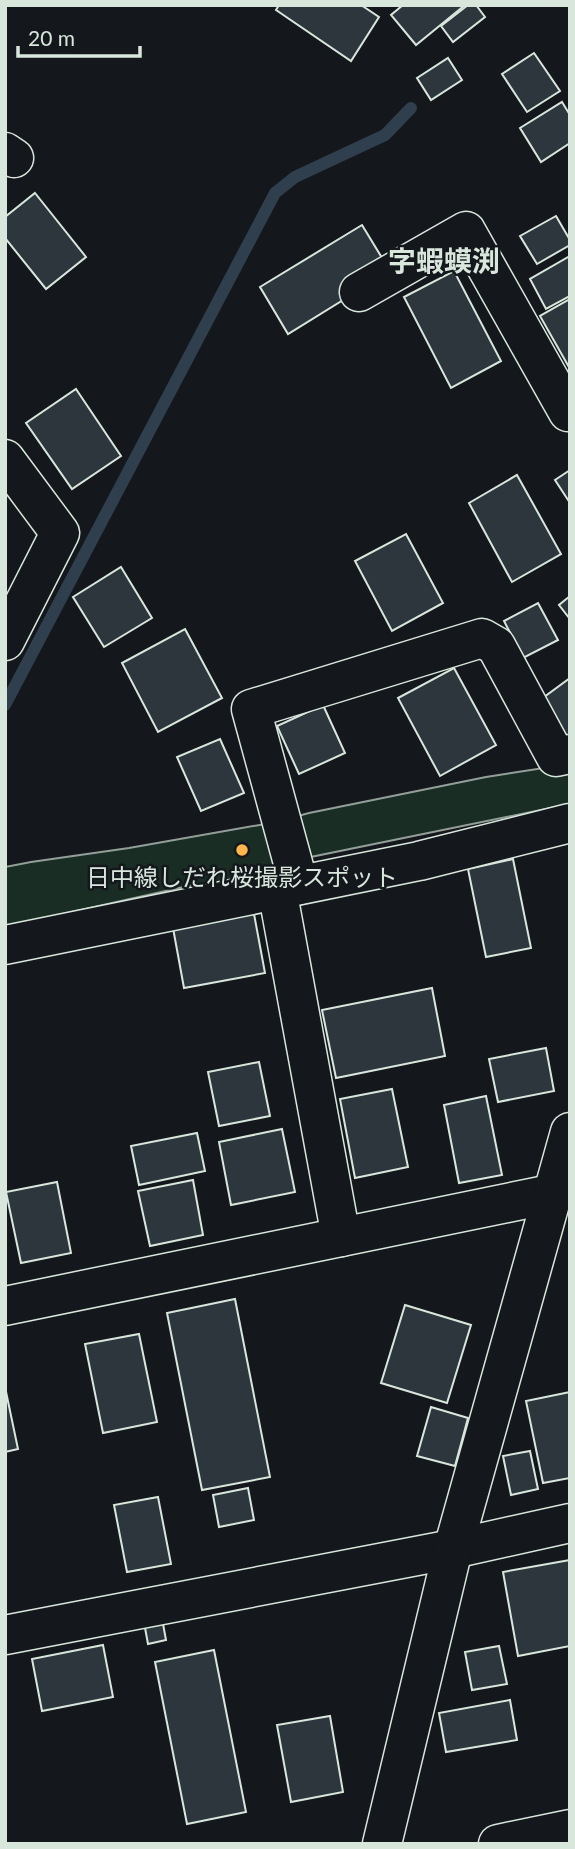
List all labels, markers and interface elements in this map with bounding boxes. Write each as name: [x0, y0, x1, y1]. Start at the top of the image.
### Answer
scale bar: [18, 14, 140, 58]
text: 20 m: [28, 25, 75, 50]
district label: 字蝦蟆渕: [388, 243, 500, 277]
marker: 日中線しだれ桜撮影スポット: [234, 842, 250, 858]
place label: 日中線しだれ桜撮影スポット: [86, 862, 398, 891]

